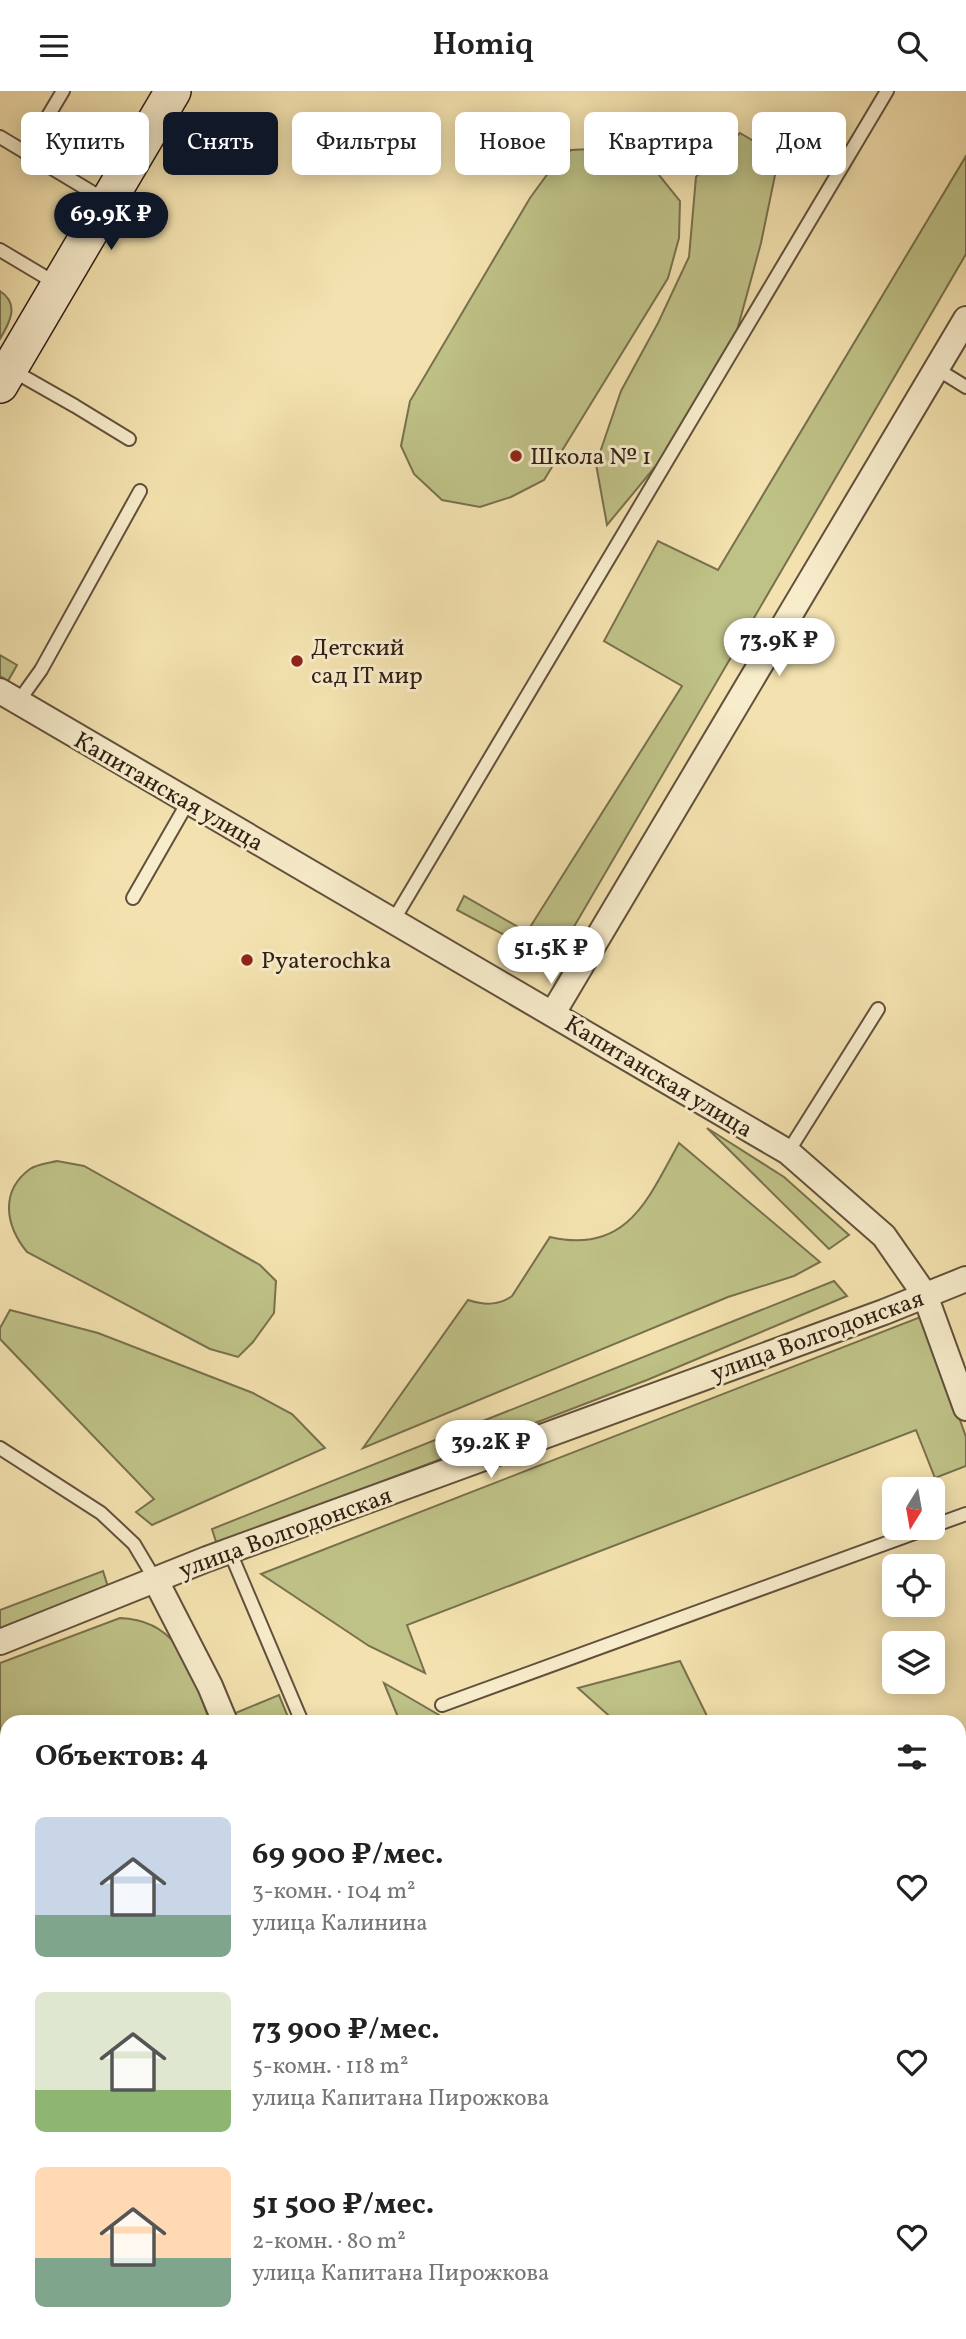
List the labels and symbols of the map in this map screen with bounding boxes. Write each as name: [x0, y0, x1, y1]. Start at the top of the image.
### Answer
pin: 69.9K ₽: [46, 193, 176, 252]
place label: Школа № 1: [530, 441, 651, 475]
marker: Школа № 1: [508, 448, 524, 464]
pin: 73.9K ₽: [714, 619, 844, 678]
place label: Детский сад IT мир: [311, 632, 423, 694]
marker: Детский сад IT мир: [289, 653, 305, 669]
street label: Капитанская улица: [67, 724, 269, 861]
pin: 51.5K ₽: [486, 927, 616, 986]
place label: Pyaterochka: [261, 945, 391, 979]
marker: Pyaterochka: [239, 952, 255, 968]
street label: Капитанская улица: [557, 1008, 759, 1147]
street label: улица Волгодонская: [706, 1283, 929, 1391]
pin: 39.2K ₽: [426, 1421, 556, 1480]
north arrow: [882, 1477, 945, 1540]
street label: улица Волгодонская: [174, 1480, 397, 1588]

